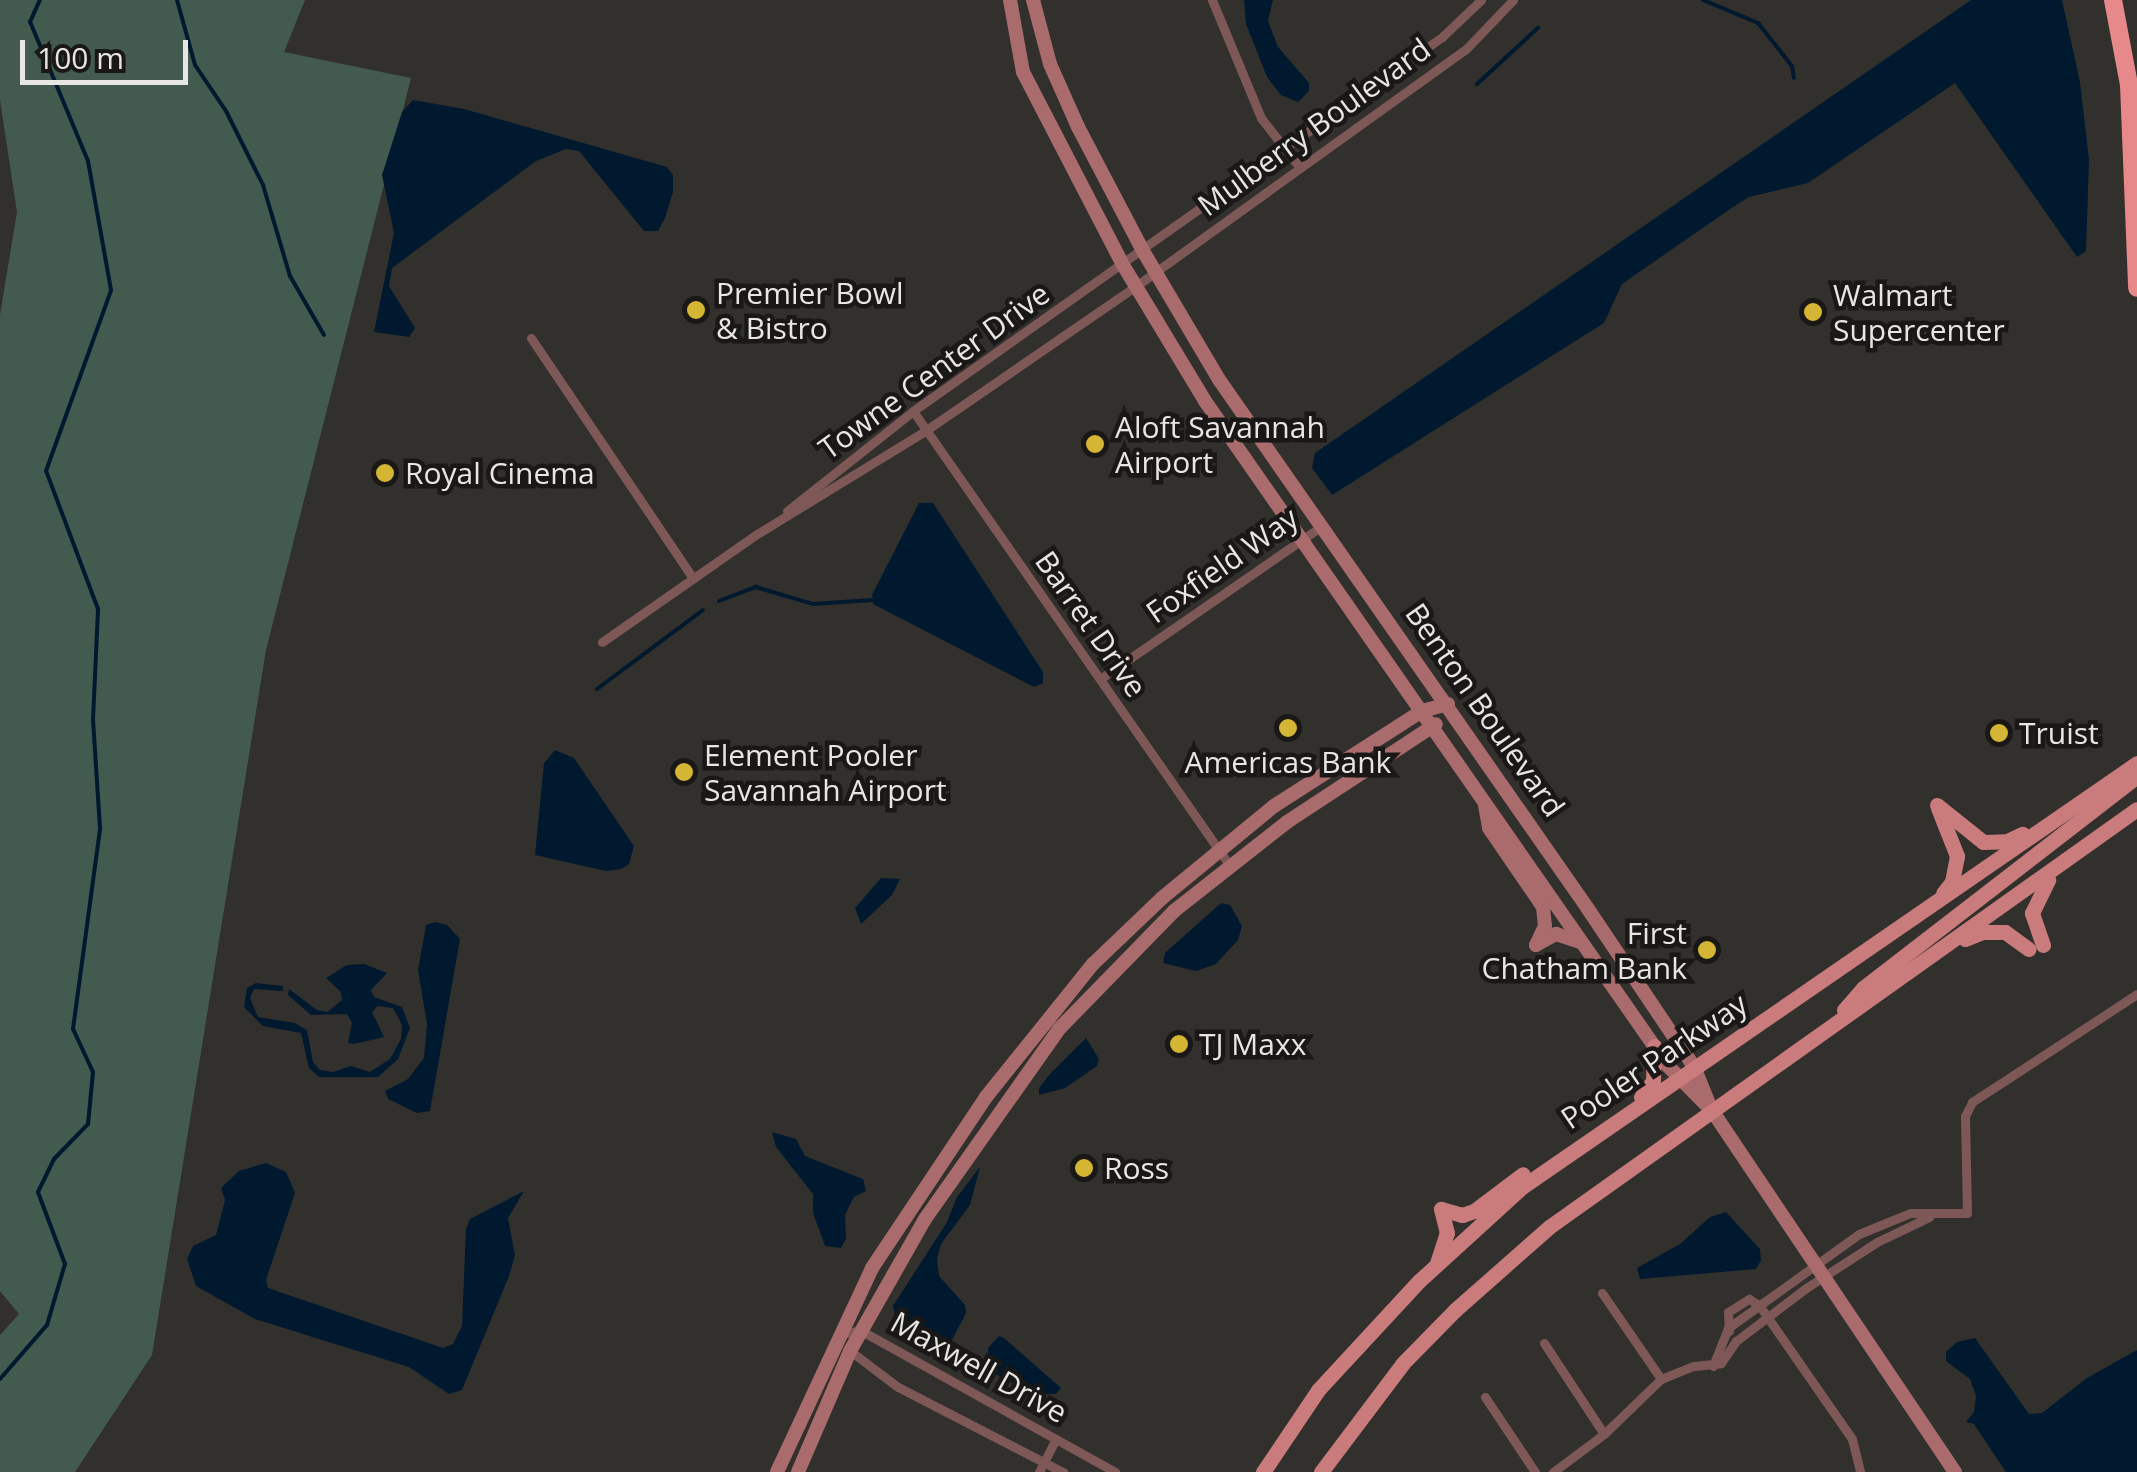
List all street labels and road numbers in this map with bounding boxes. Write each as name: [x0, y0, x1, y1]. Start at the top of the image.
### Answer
street label: Mulberry Boulevard: [1191, 31, 1437, 223]
street label: Towne Center Drive: [812, 275, 1056, 467]
street label: Foxfield Way: [1139, 500, 1305, 630]
street label: Barret Drive: [1028, 544, 1154, 704]
street label: Benton Boulevard: [1398, 596, 1572, 824]
street label: Pooler Parkway: [1554, 986, 1754, 1136]
street label: Maxwell Drive: [885, 1304, 1073, 1430]

